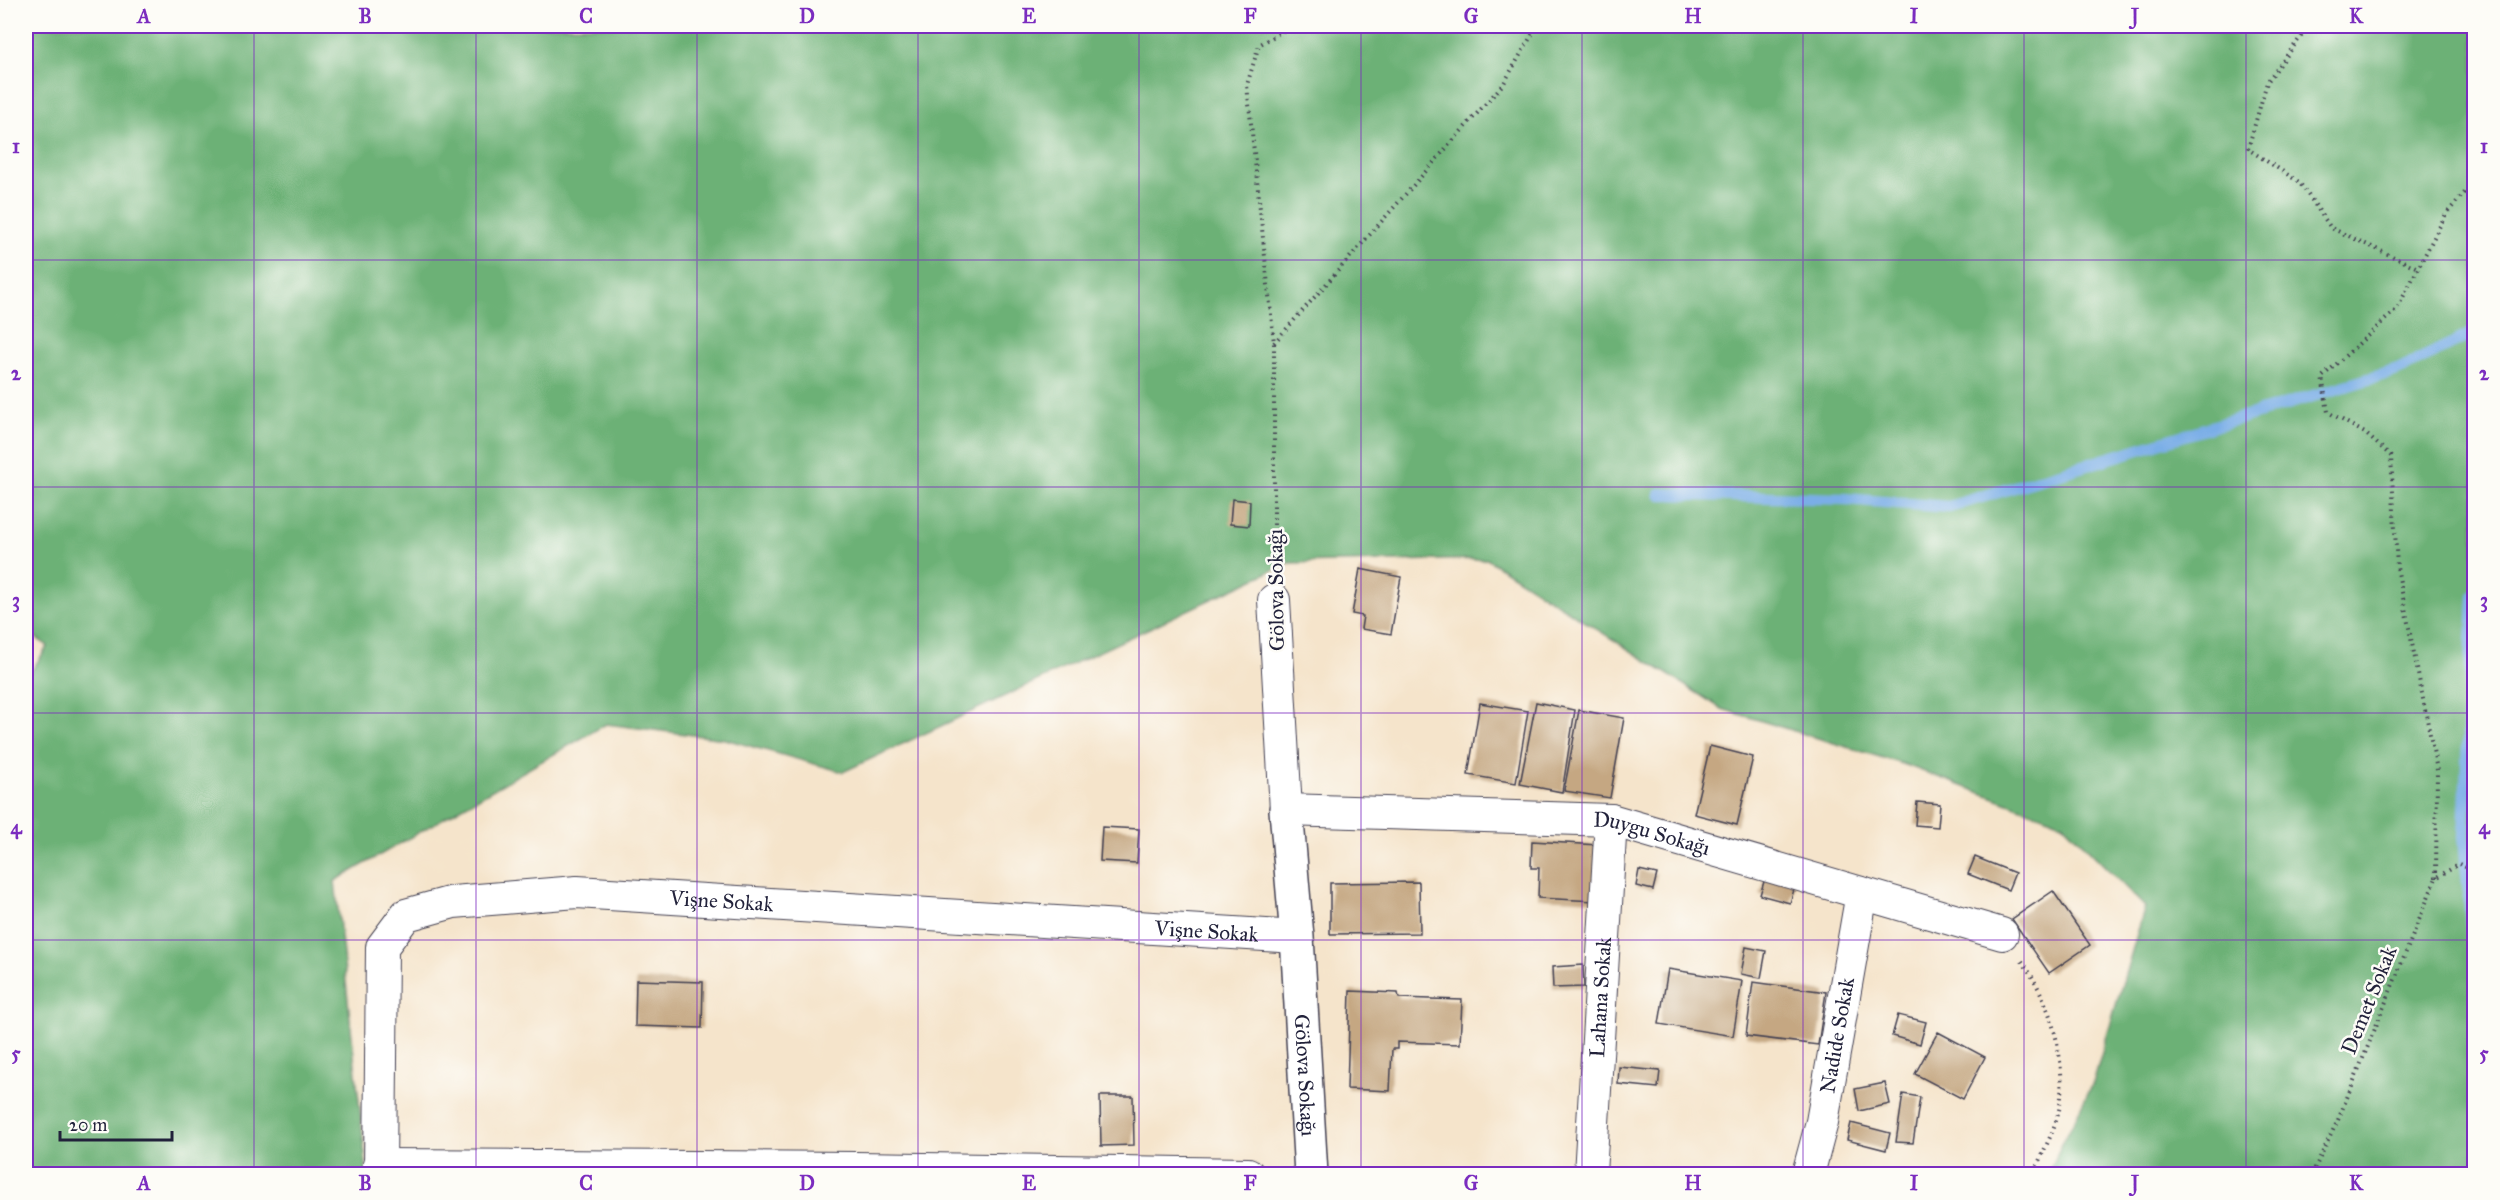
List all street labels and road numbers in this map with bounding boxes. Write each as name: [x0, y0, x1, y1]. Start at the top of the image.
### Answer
street label: Gölova Sokağı: [1262, 528, 1290, 651]
street label: Duygu Sokağı: [1593, 806, 1713, 861]
street label: Vişne Sokak: [668, 885, 774, 917]
street label: Vişne Sokak: [1153, 915, 1259, 948]
street label: Lahana Sokak: [1584, 936, 1617, 1058]
street label: Demet Sokak: [2335, 942, 2403, 1058]
street label: Nadide Sokak: [1814, 975, 1860, 1095]
street label: Gölova Sokağı: [1289, 1013, 1322, 1137]

